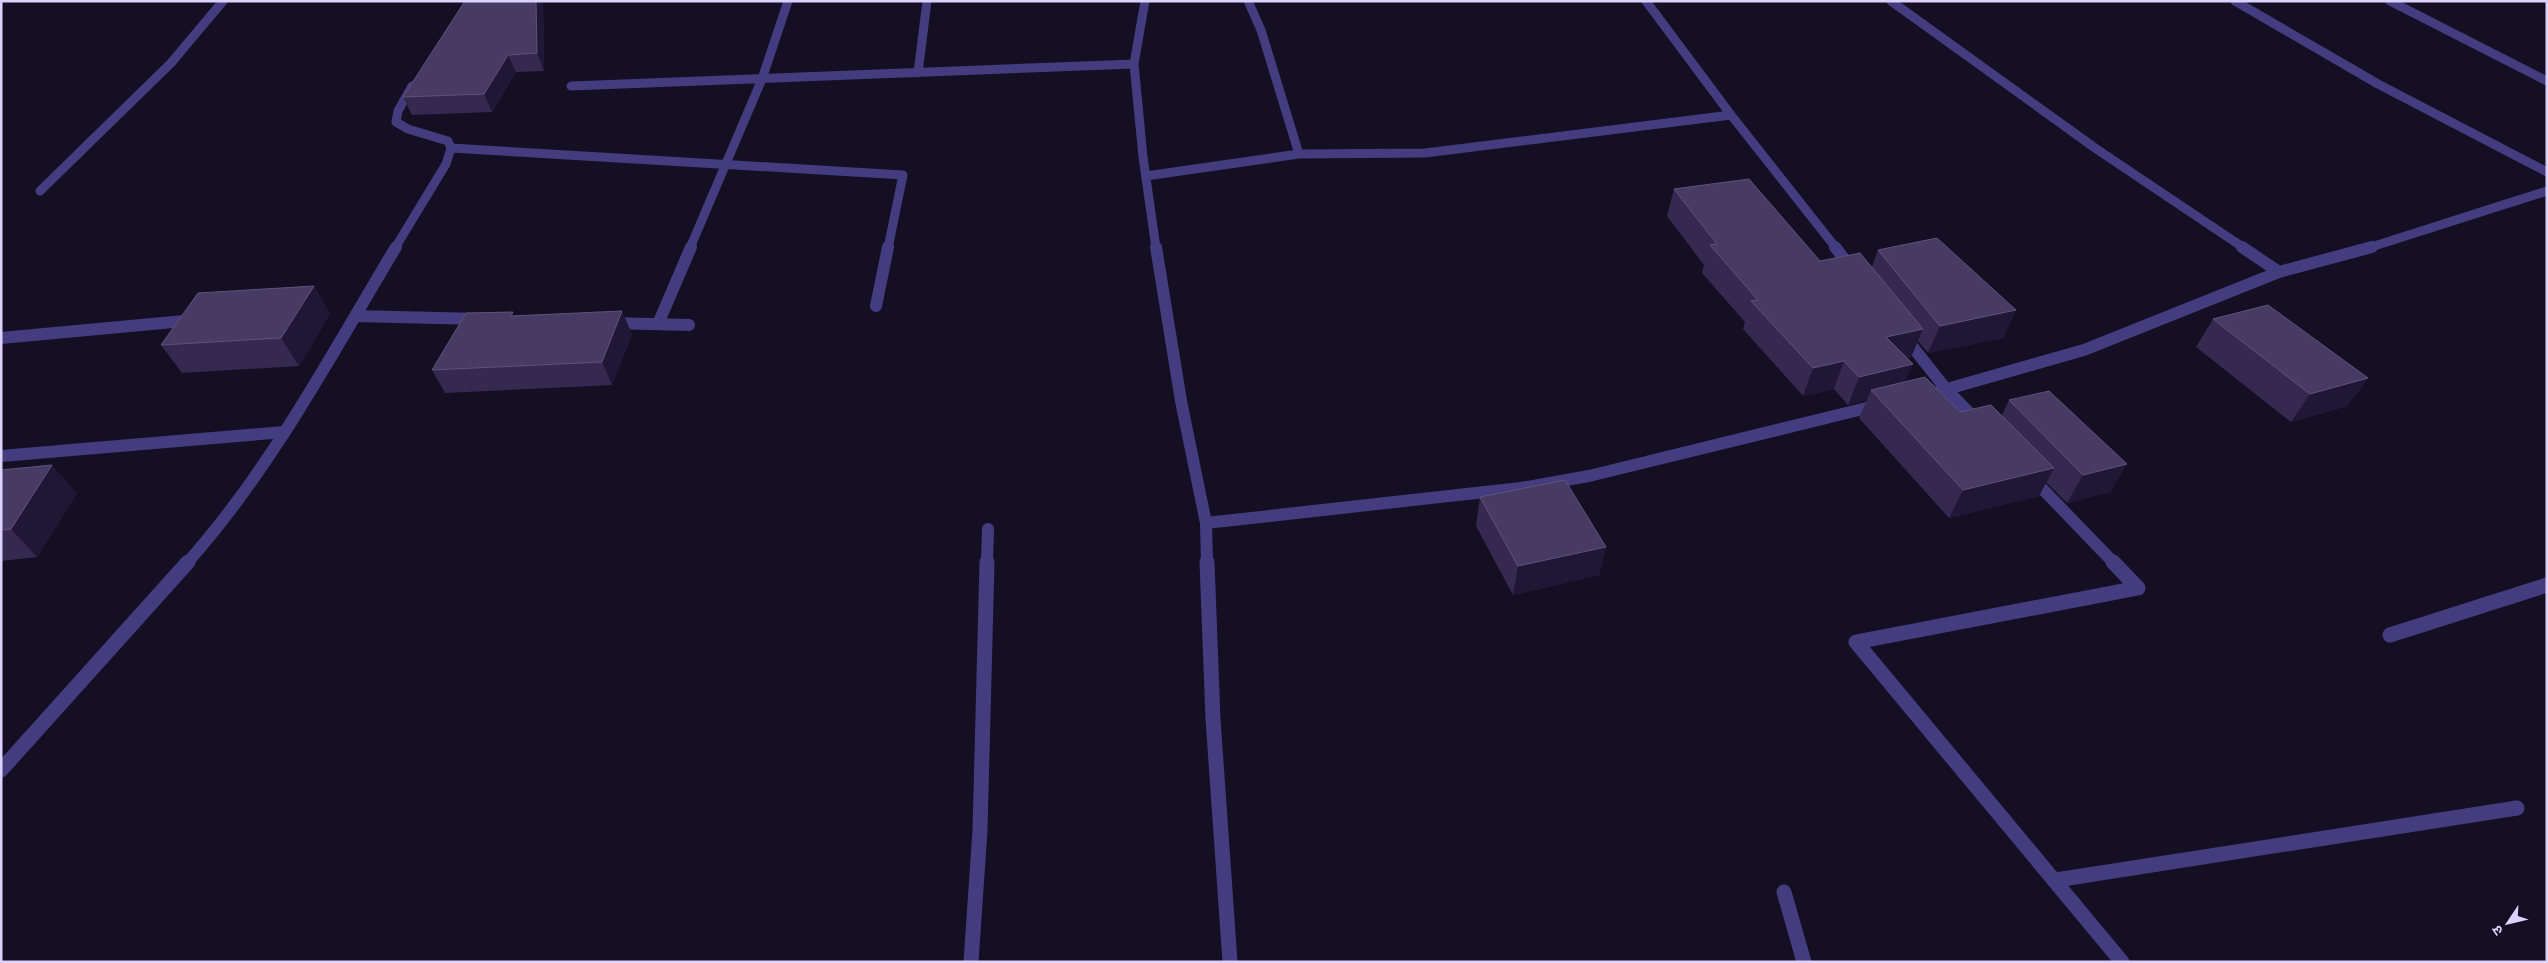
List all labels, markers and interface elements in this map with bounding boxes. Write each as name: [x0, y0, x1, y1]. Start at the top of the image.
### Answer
north arrow: [2483, 898, 2533, 948]
text: उ: [2487, 922, 2506, 939]

